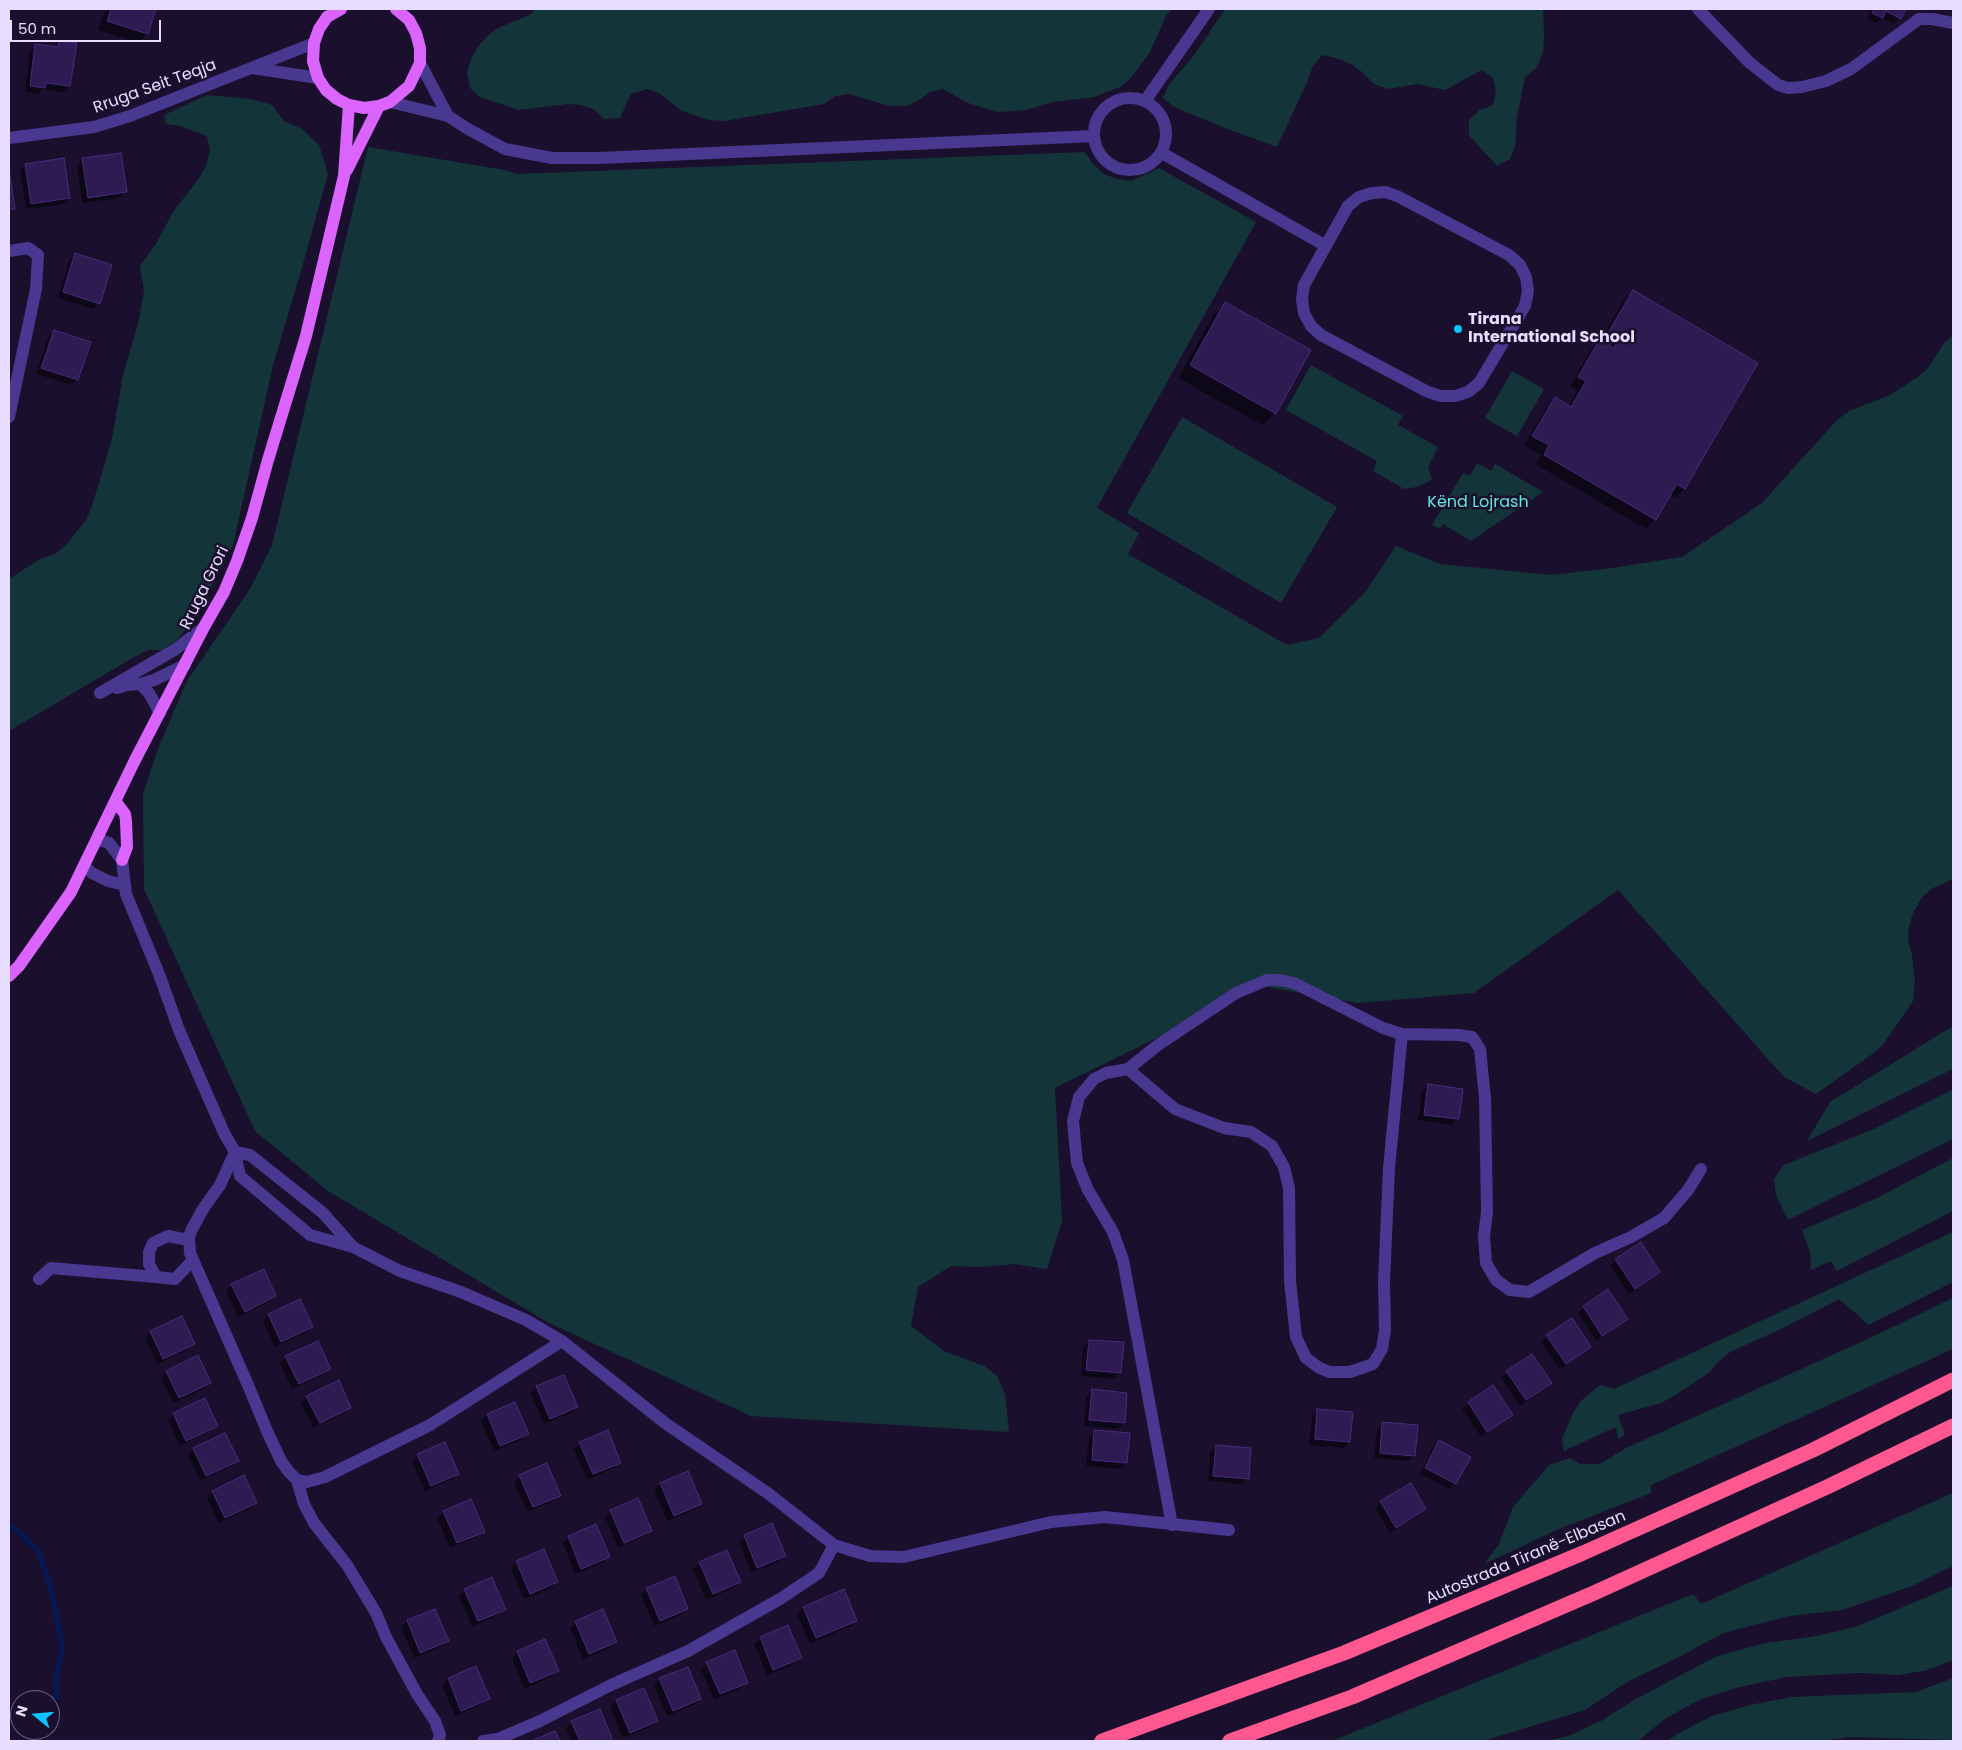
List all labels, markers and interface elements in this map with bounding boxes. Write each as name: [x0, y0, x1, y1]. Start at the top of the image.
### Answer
scale bar: [12, 10, 164, 42]
text: 50 m: [18, 18, 56, 39]
street label: Rruga Seit Teqja: [91, 56, 219, 118]
place label: Tirana International School: [1468, 310, 1635, 348]
marker: Tirana International School: [1452, 323, 1464, 335]
park label: Kënd Lojrash: [1427, 493, 1529, 513]
street label: Rruga Grori: [177, 543, 233, 633]
street label: Autostrada Tiranë-Elbasan: [1423, 1507, 1629, 1609]
north arrow: [10, 1690, 60, 1740]
text: N: [11, 1703, 33, 1719]

